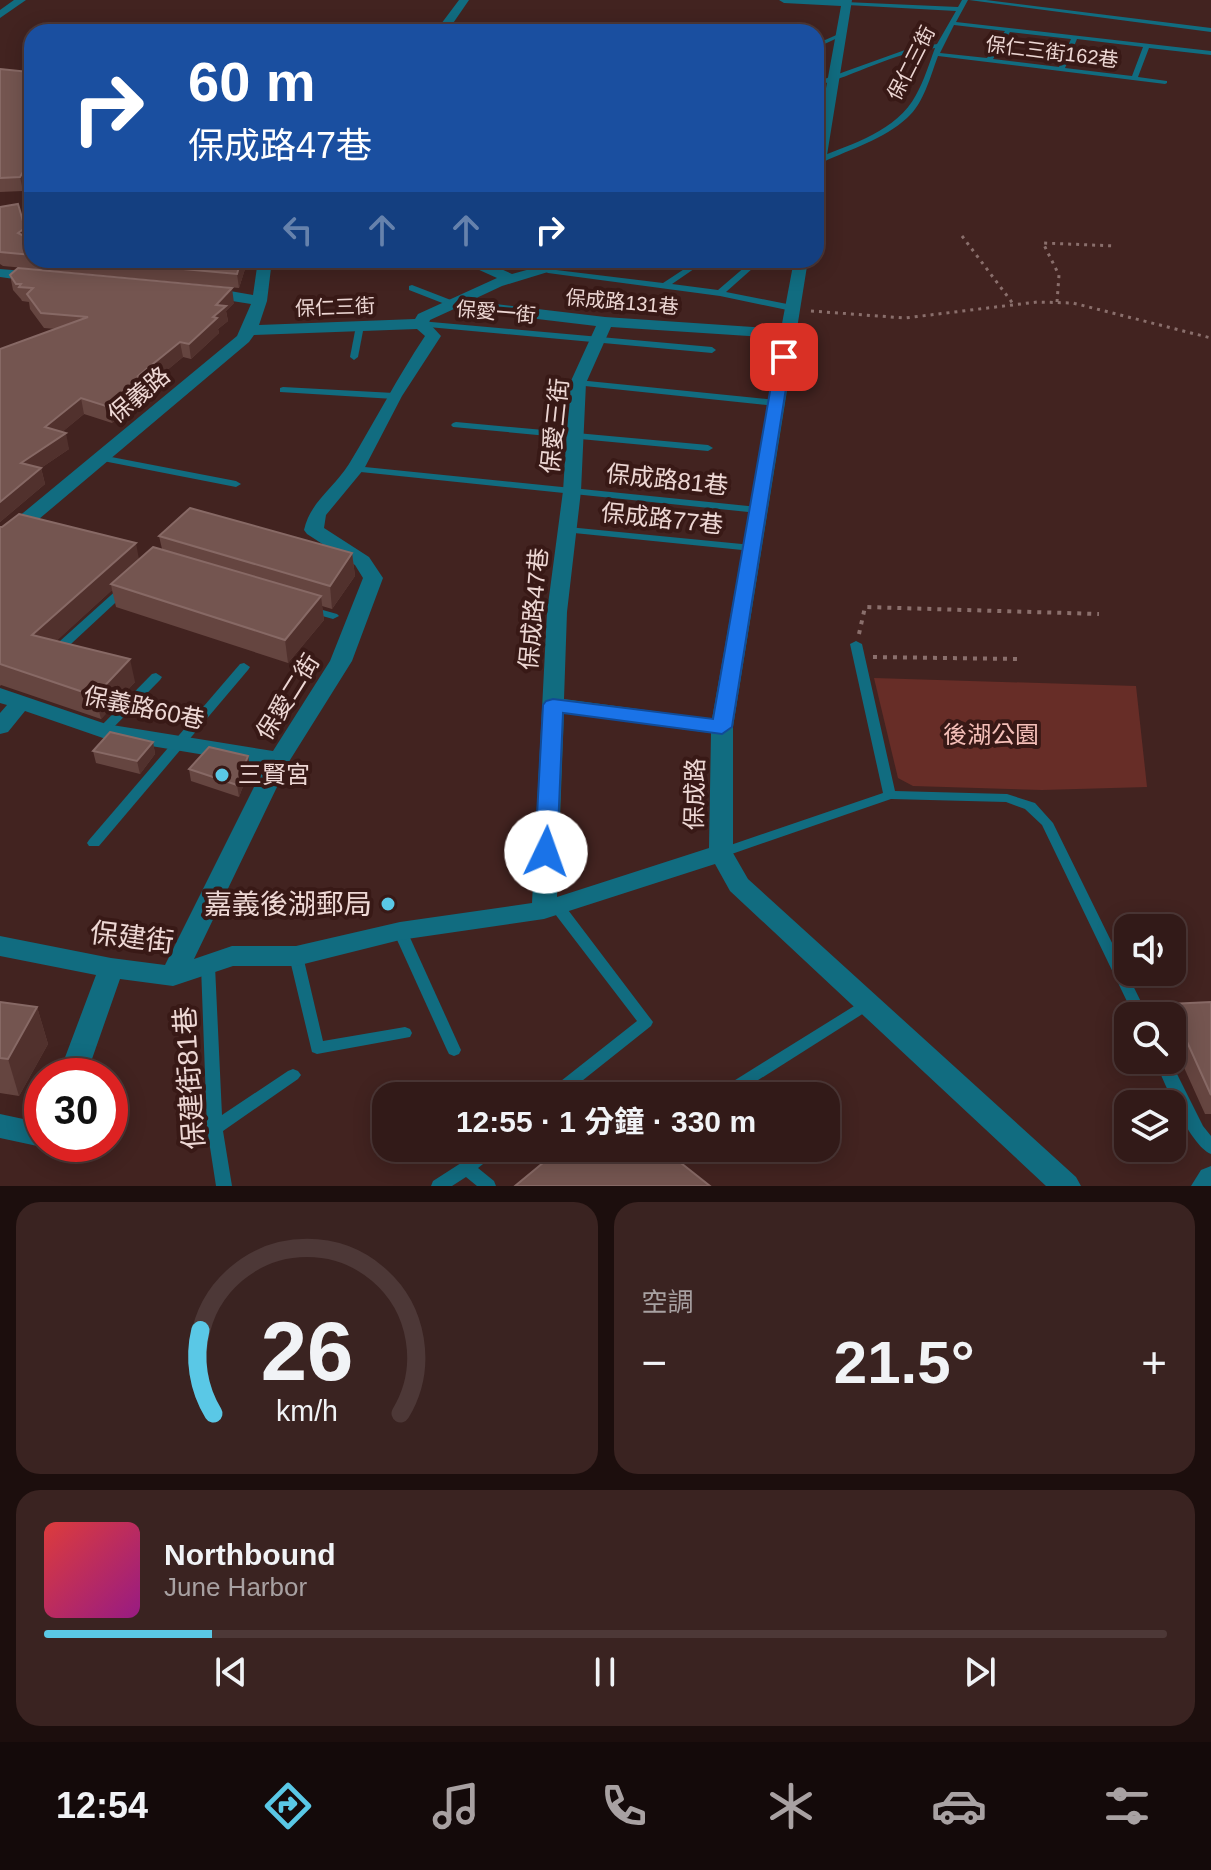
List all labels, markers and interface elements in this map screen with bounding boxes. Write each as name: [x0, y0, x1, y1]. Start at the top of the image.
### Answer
street label: 保仁三街: [883, 22, 939, 104]
street label: 保仁三街162巷: [984, 33, 1120, 71]
text: 60 m: [188, 50, 316, 113]
icon: right: [56, 56, 160, 160]
text: 保成路47巷: [188, 125, 372, 166]
icon: left: [276, 208, 320, 252]
icon: ahead: [360, 208, 404, 252]
icon: ahead: [444, 208, 488, 252]
icon: right: [528, 208, 572, 252]
street label: 保成路131巷: [565, 286, 679, 318]
street label: 保仁三街: [295, 295, 375, 319]
street label: 保愛一街: [455, 298, 537, 326]
pin: [750, 323, 818, 391]
icon: arrive: [762, 335, 806, 379]
street label: 保義路: [102, 361, 175, 428]
street label: 保愛三街: [536, 377, 573, 475]
street label: 保成路81巷: [605, 460, 729, 499]
street label: 保成路77巷: [600, 499, 724, 538]
street label: 保成路47巷: [515, 547, 552, 671]
street label: 保愛二街: [251, 649, 324, 745]
street label: 保義路60巷: [81, 682, 207, 733]
park label: 後湖公園: [943, 721, 1039, 748]
street label: 保成路: [680, 758, 709, 830]
place label: 三賢宮: [238, 761, 310, 788]
marker: 三賢宮: [213, 766, 231, 784]
position arrow: [504, 810, 588, 894]
place label: 嘉義後湖郵局: [204, 889, 372, 920]
marker: 嘉義後湖郵局: [379, 895, 397, 913]
map controls: [1114, 914, 1186, 1162]
button: sound: [1114, 914, 1186, 986]
street label: 保建街: [88, 917, 176, 958]
button: search: [1114, 1002, 1186, 1074]
street label: 保建街81巷: [169, 1005, 210, 1150]
speed limit sign: 30: [24, 1058, 128, 1162]
button: layers: [1114, 1090, 1186, 1162]
text: 12:55 · 1 分鐘 · 330 m: [456, 1105, 756, 1138]
text: 空調: [642, 1287, 694, 1317]
text: 26: [260, 1305, 353, 1398]
text: 21.5°: [834, 1329, 975, 1396]
text: −: [642, 1338, 667, 1387]
text: +: [1141, 1338, 1167, 1387]
text: km/h: [276, 1395, 338, 1427]
text: Northbound: [164, 1538, 336, 1571]
text: June Harbor: [164, 1572, 307, 1602]
icon: previous: [209, 1650, 253, 1694]
icon: pause: [583, 1650, 627, 1694]
icon: next: [958, 1650, 1002, 1694]
icon: directions: [260, 1778, 316, 1834]
icon: music: [428, 1778, 484, 1834]
icon: phone: [596, 1778, 652, 1834]
icon: climate: [763, 1778, 819, 1834]
icon: car: [931, 1778, 987, 1834]
icon: filters: [1099, 1778, 1155, 1834]
text: 12:54: [56, 1785, 148, 1826]

